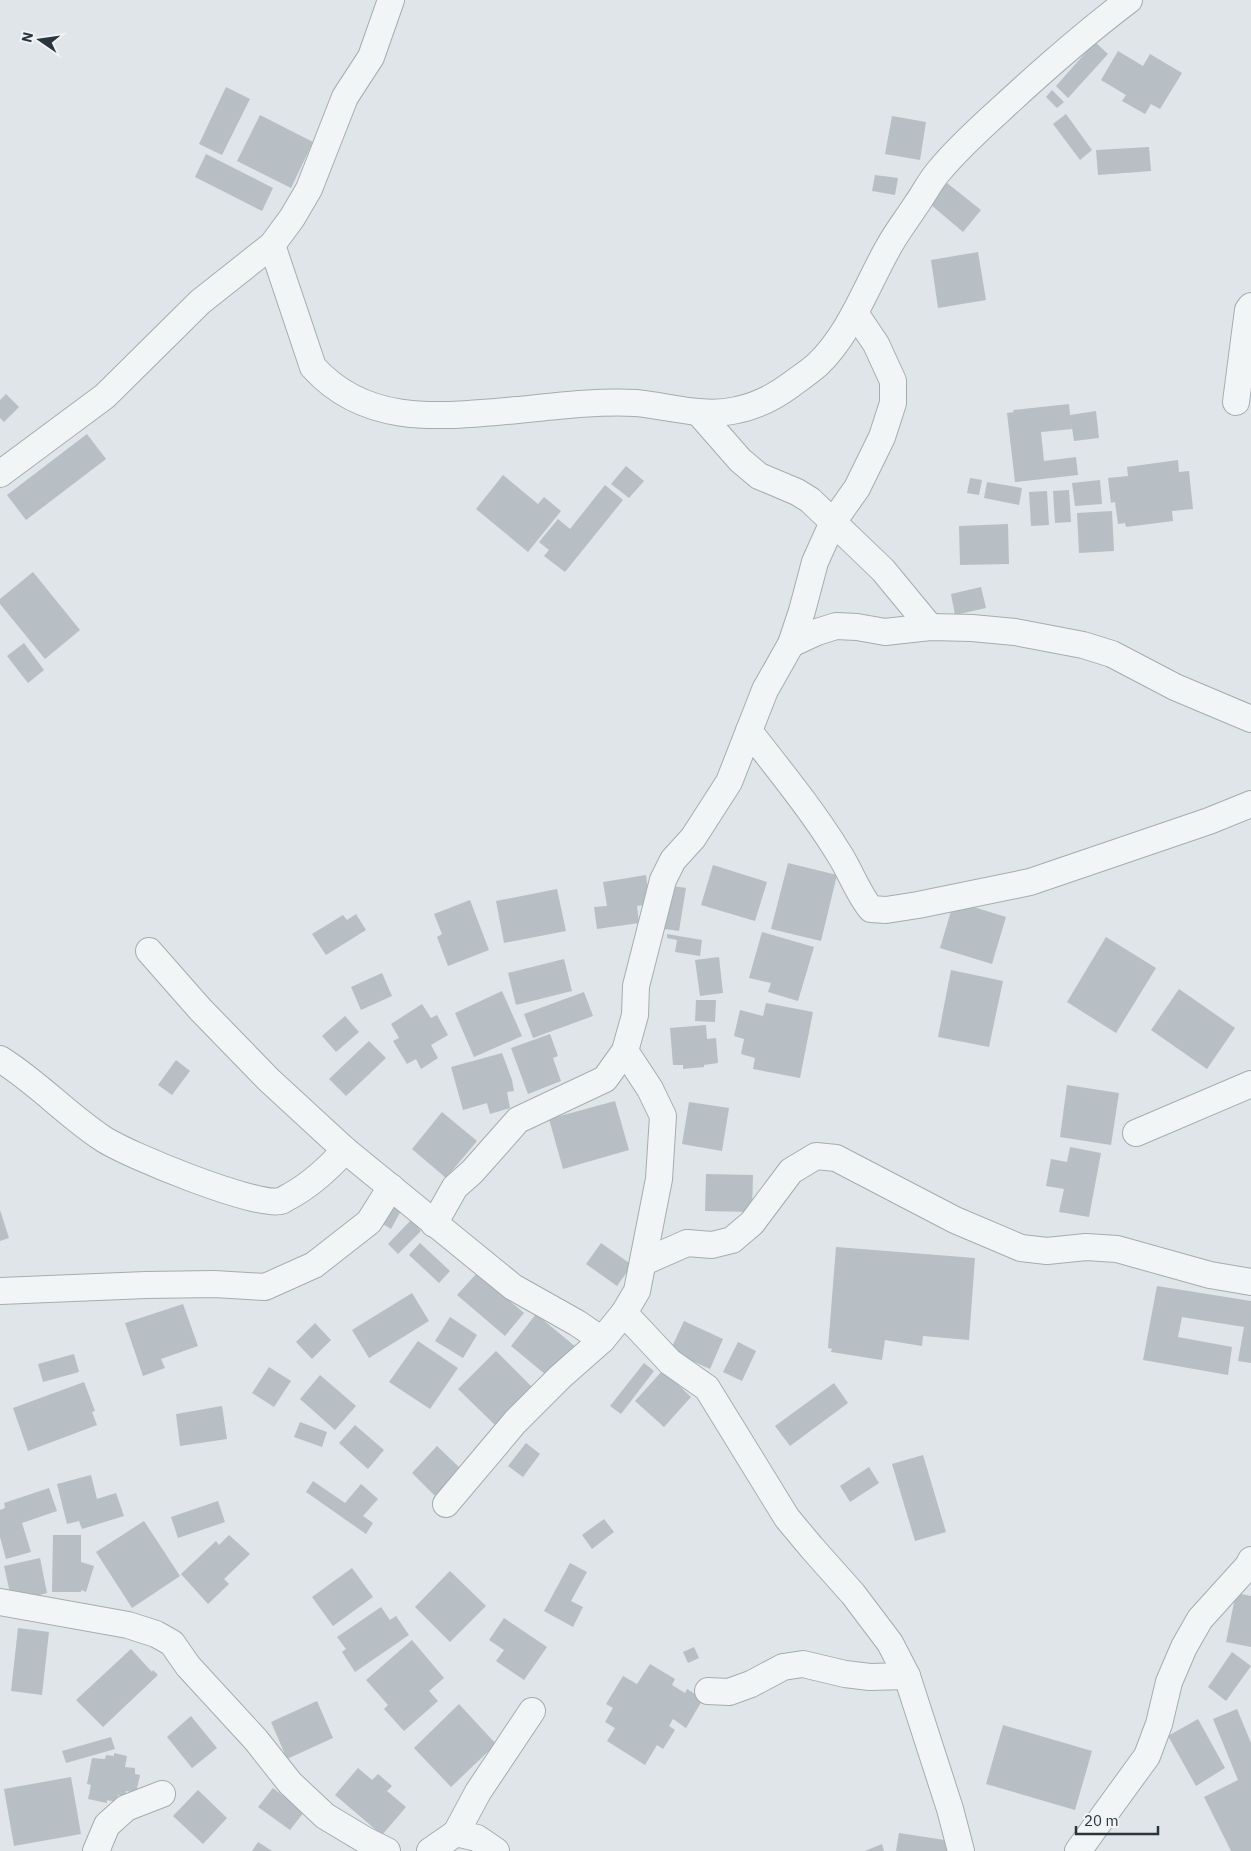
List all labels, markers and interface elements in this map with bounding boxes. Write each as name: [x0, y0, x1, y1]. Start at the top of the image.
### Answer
north arrow: [15, 15, 65, 65]
text: N: [17, 30, 37, 44]
scale bar: [1076, 1804, 1158, 1836]
text: 20 m: [1084, 1811, 1119, 1830]

